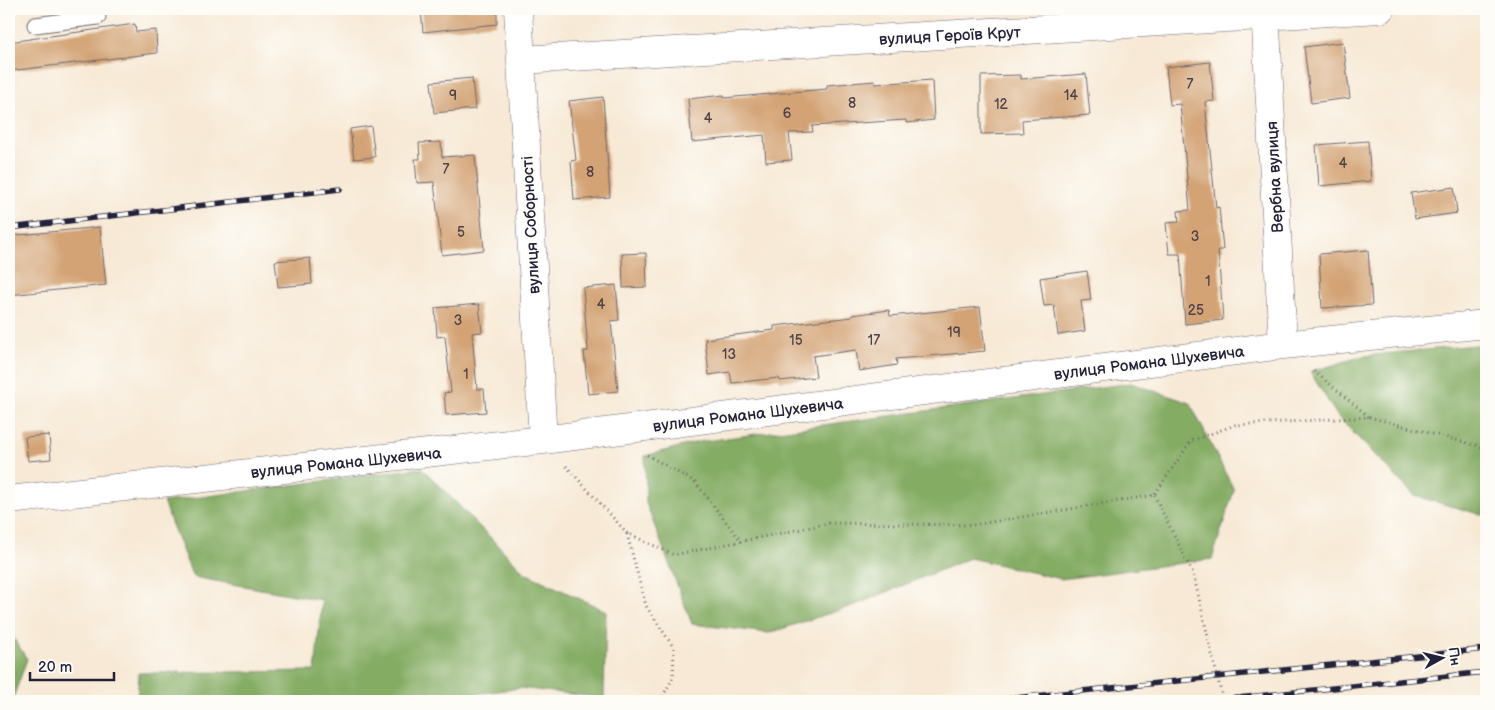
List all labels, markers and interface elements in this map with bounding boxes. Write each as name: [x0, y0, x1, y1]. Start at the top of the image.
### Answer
street label: вулиця Героїв Крут: [879, 23, 1022, 50]
house number: 7: [1187, 76, 1194, 93]
house number: 9: [449, 87, 457, 104]
house number: 14: [1064, 87, 1078, 104]
house number: 8: [848, 95, 856, 112]
house number: 12: [994, 96, 1009, 113]
house number: 6: [783, 105, 792, 122]
house number: 4: [704, 110, 713, 127]
street label: Вербна вулиця: [1263, 121, 1288, 233]
street label: вулиця Соборності: [518, 155, 545, 295]
house number: 4: [1339, 155, 1348, 172]
house number: 7: [443, 161, 450, 178]
house number: 8: [586, 164, 594, 181]
house number: 5: [457, 224, 465, 241]
house number: 3: [1191, 228, 1199, 245]
house number: 1: [1205, 273, 1211, 290]
house number: 4: [597, 296, 606, 313]
house number: 25: [1188, 302, 1204, 319]
house number: 3: [454, 312, 462, 329]
house number: 19: [947, 324, 961, 341]
house number: 15: [789, 332, 803, 349]
house number: 17: [868, 332, 880, 349]
street label: вулиця Романа Шухевича: [1053, 342, 1246, 385]
house number: 13: [722, 346, 736, 363]
house number: 1: [463, 366, 469, 383]
street label: вулиця Романа Шухевича: [652, 394, 845, 437]
street label: вулиця Романа Шухевича: [250, 444, 443, 483]
north arrow: [1418, 632, 1468, 682]
text: Пн: [1445, 646, 1464, 667]
scale bar: [30, 650, 114, 682]
text: 20 m: [38, 658, 72, 677]

